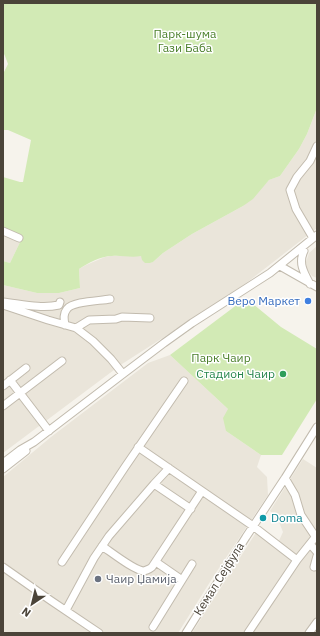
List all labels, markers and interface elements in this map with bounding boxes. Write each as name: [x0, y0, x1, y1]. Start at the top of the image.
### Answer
park label: Парк-шума Гази Баба: [154, 26, 217, 55]
place label: Веро Маркет: [227, 293, 300, 308]
marker: Веро Маркет: [303, 296, 313, 306]
park label: Парк Чаир: [191, 350, 251, 365]
place label: Стадион Чаир: [196, 366, 275, 381]
marker: Стадион Чаир: [278, 369, 288, 379]
place label: Doma: [271, 510, 303, 525]
marker: Doma: [258, 513, 268, 523]
street label: Кемал Сејфула: [190, 539, 247, 618]
place label: Чаир Џамија: [106, 571, 177, 586]
marker: Чаир Џамија: [93, 574, 103, 584]
north arrow: [12, 584, 52, 624]
text: N: [19, 604, 34, 620]

